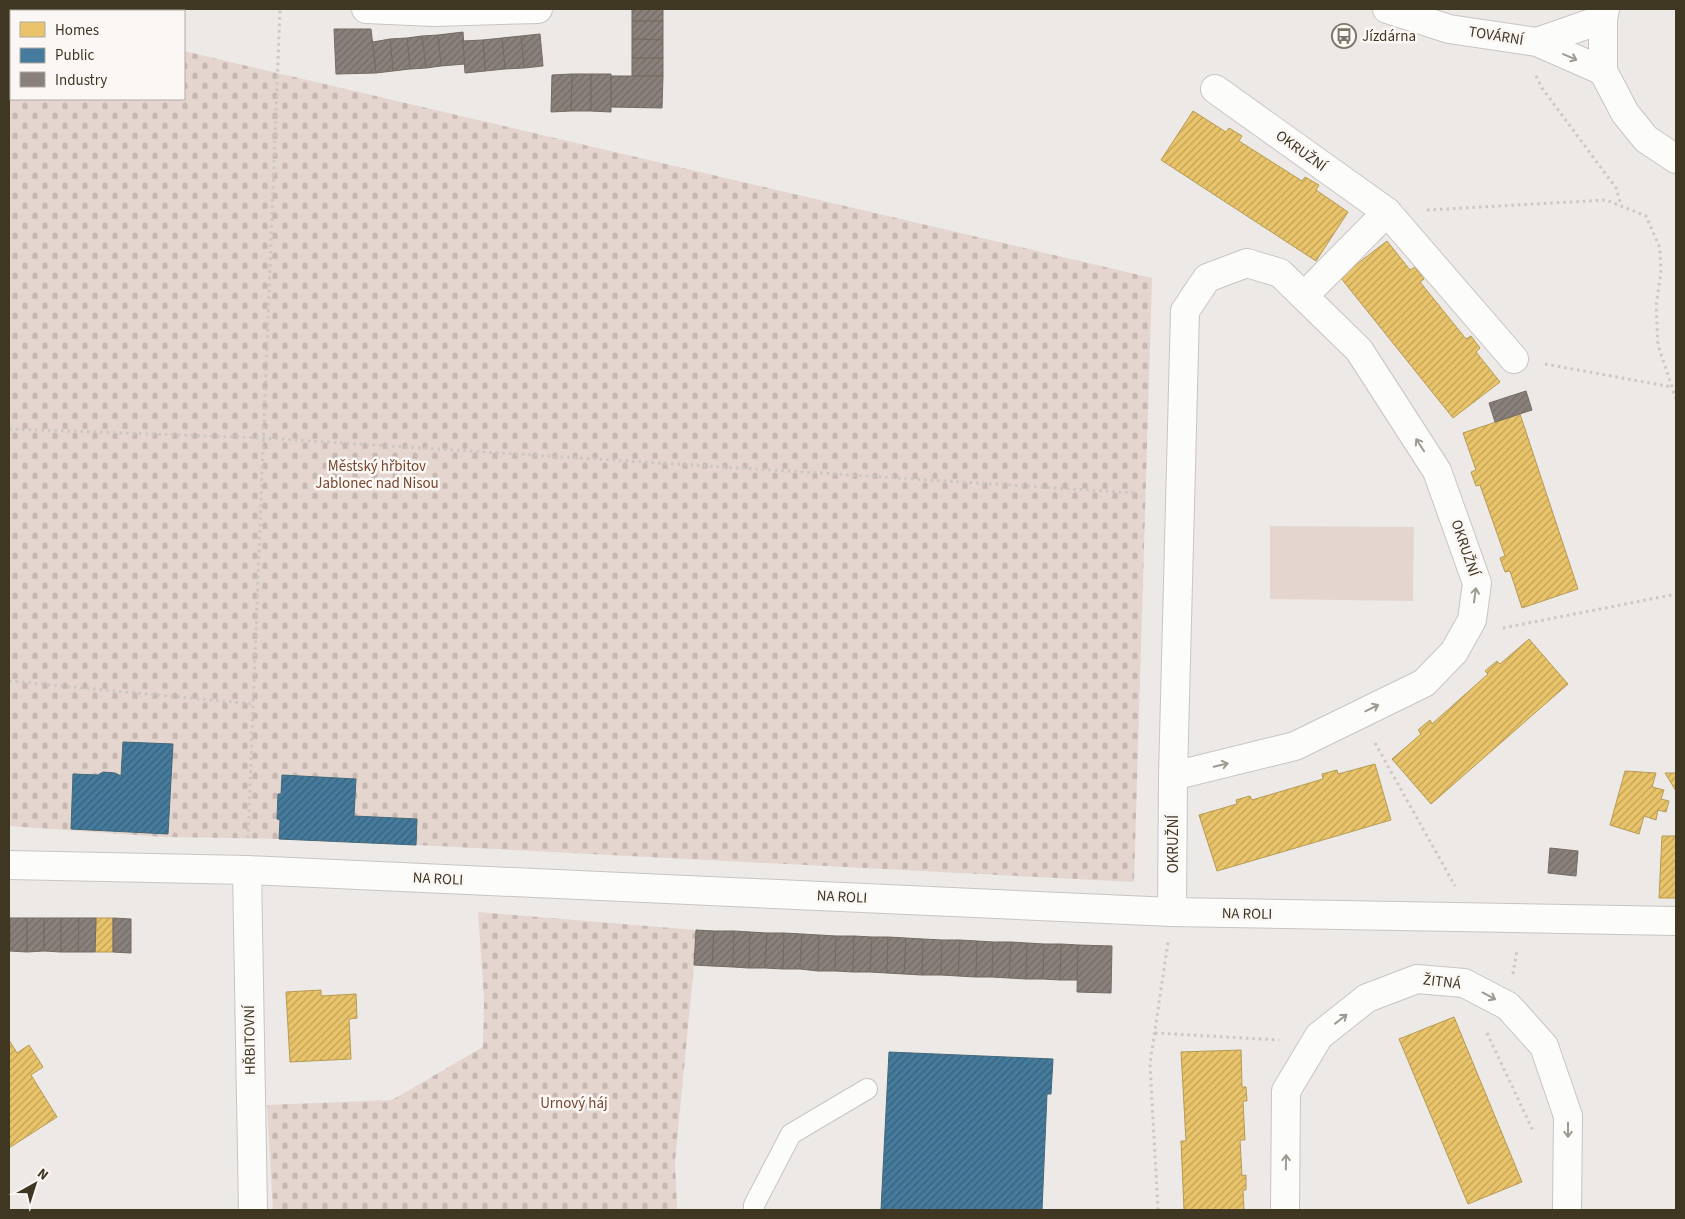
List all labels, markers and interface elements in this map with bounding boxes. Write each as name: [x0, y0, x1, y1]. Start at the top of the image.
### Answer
legend: [10, 10, 185, 100]
text: Homes: [55, 20, 99, 41]
street label: TOVÁRNÍ: [1467, 21, 1526, 51]
bus stop icon: Jízdárna: [1331, 23, 1357, 49]
place label: Jízdárna: [1362, 26, 1416, 47]
text: Public: [55, 45, 94, 66]
one-way arrow: [1562, 52, 1577, 62]
text: Industry: [55, 70, 107, 91]
street label: OKRUŽNÍ: [1271, 125, 1332, 177]
one-way arrow: [1415, 438, 1425, 452]
park label: Městský hřbitov Jablonec nad Nisou: [315, 456, 439, 494]
street label: OKRUŽNÍ: [1446, 517, 1485, 580]
one-way arrow: [1470, 588, 1480, 604]
one-way arrow: [1364, 703, 1379, 712]
one-way arrow: [1212, 760, 1228, 769]
street label: OKRUŽNÍ: [1163, 814, 1184, 873]
street label: NA ROLI: [412, 867, 464, 891]
street label: NA ROLI: [816, 885, 868, 909]
street label: NA ROLI: [1222, 903, 1272, 925]
street label: ŽITNÁ: [1422, 969, 1463, 995]
one-way arrow: [1482, 992, 1496, 1002]
street label: HŘBITOVNÍ: [239, 1004, 261, 1075]
one-way arrow: [1334, 1013, 1347, 1024]
park label: Urnový háj: [540, 1093, 608, 1114]
one-way arrow: [1563, 1122, 1573, 1138]
one-way arrow: [1281, 1154, 1291, 1170]
north arrow: [10, 1159, 60, 1209]
text: N: [33, 1164, 52, 1185]

